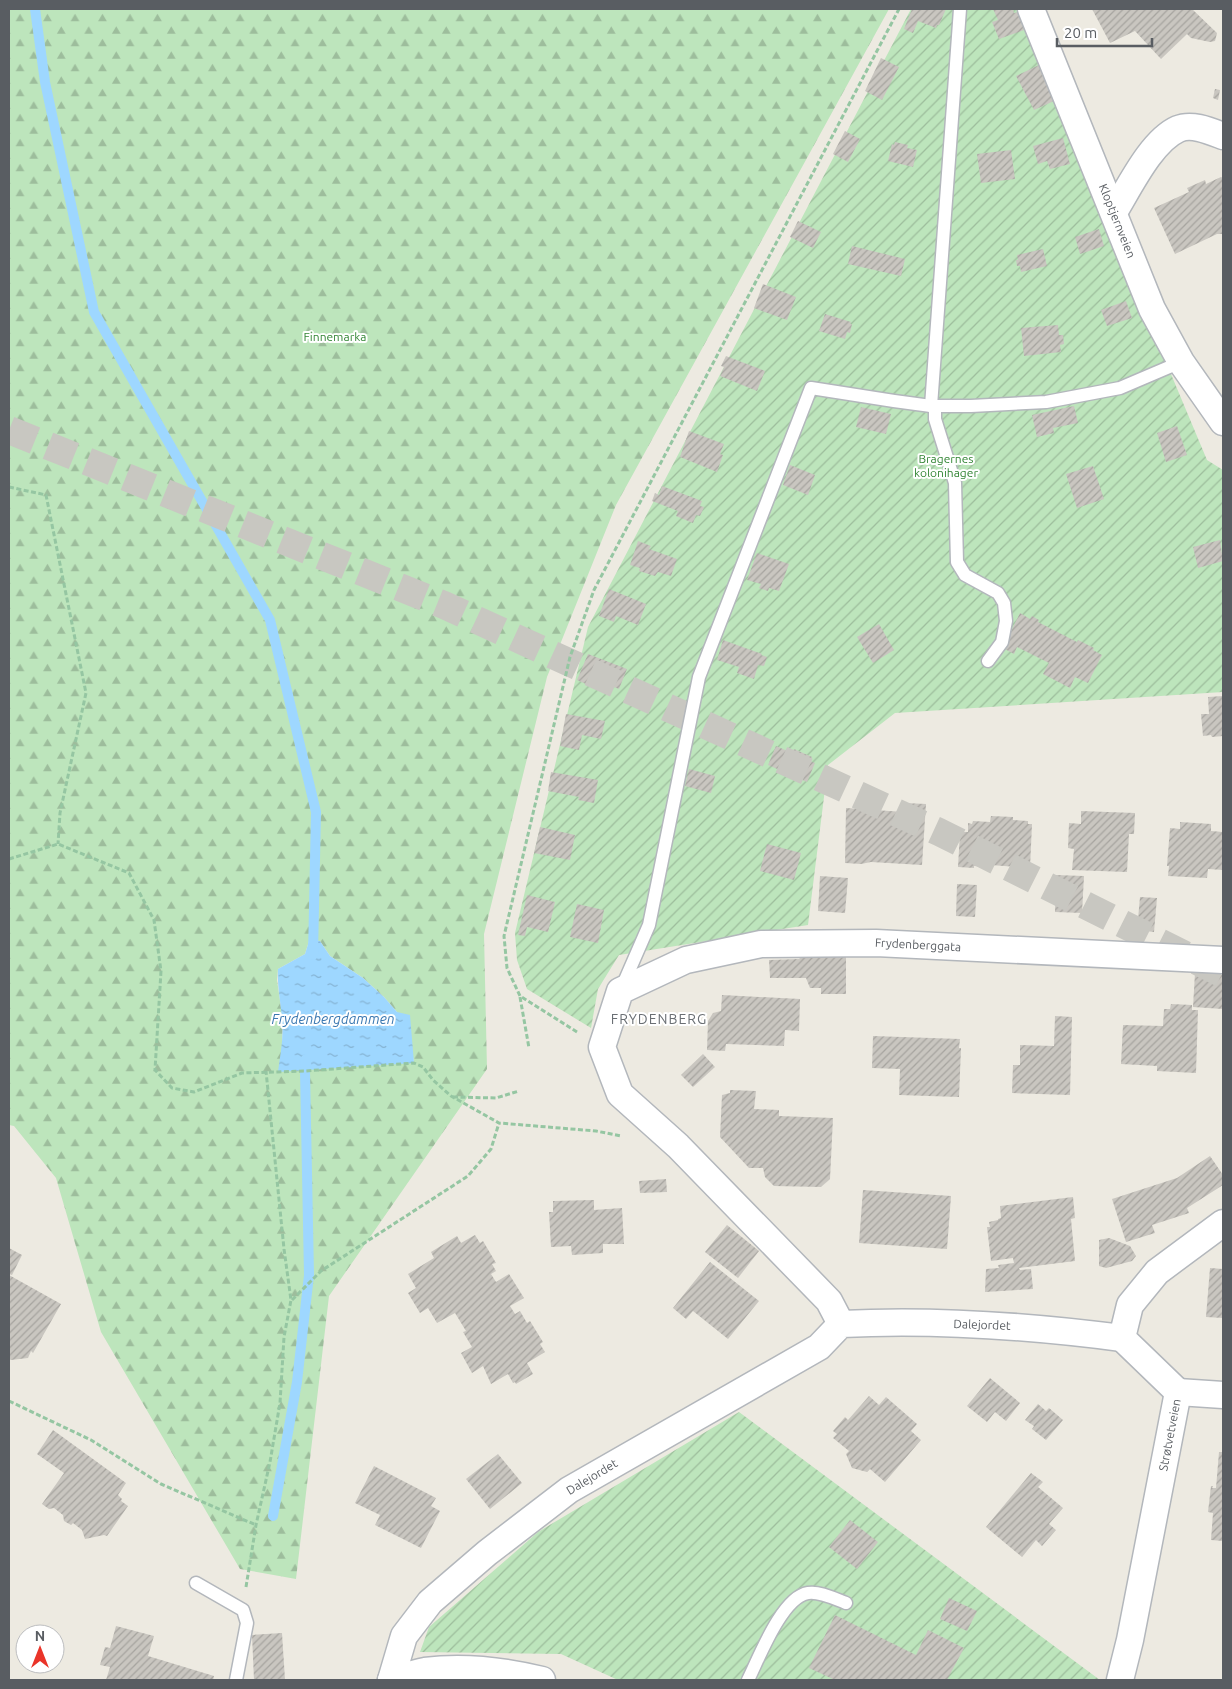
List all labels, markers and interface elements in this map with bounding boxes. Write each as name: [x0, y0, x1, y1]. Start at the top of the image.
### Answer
scale bar: [1057, 15, 1152, 47]
text: 20 m: [1064, 24, 1097, 41]
street label: Kloptjernveien: [1097, 182, 1138, 260]
park label: Finnemarka: [304, 330, 366, 343]
park label: Bragernes kolonihager: [914, 452, 978, 479]
street label: Frydenberggata: [875, 936, 961, 953]
water label: Frydenbergdammen: [271, 1011, 395, 1027]
district label: FRYDENBERG: [611, 1011, 707, 1027]
street label: Dalejordet: [953, 1317, 1011, 1332]
street label: Strøtvetveien: [1156, 1398, 1183, 1472]
street label: Dalejordet: [564, 1456, 620, 1497]
north arrow: [15, 1624, 65, 1674]
text: N: [35, 1628, 45, 1644]

